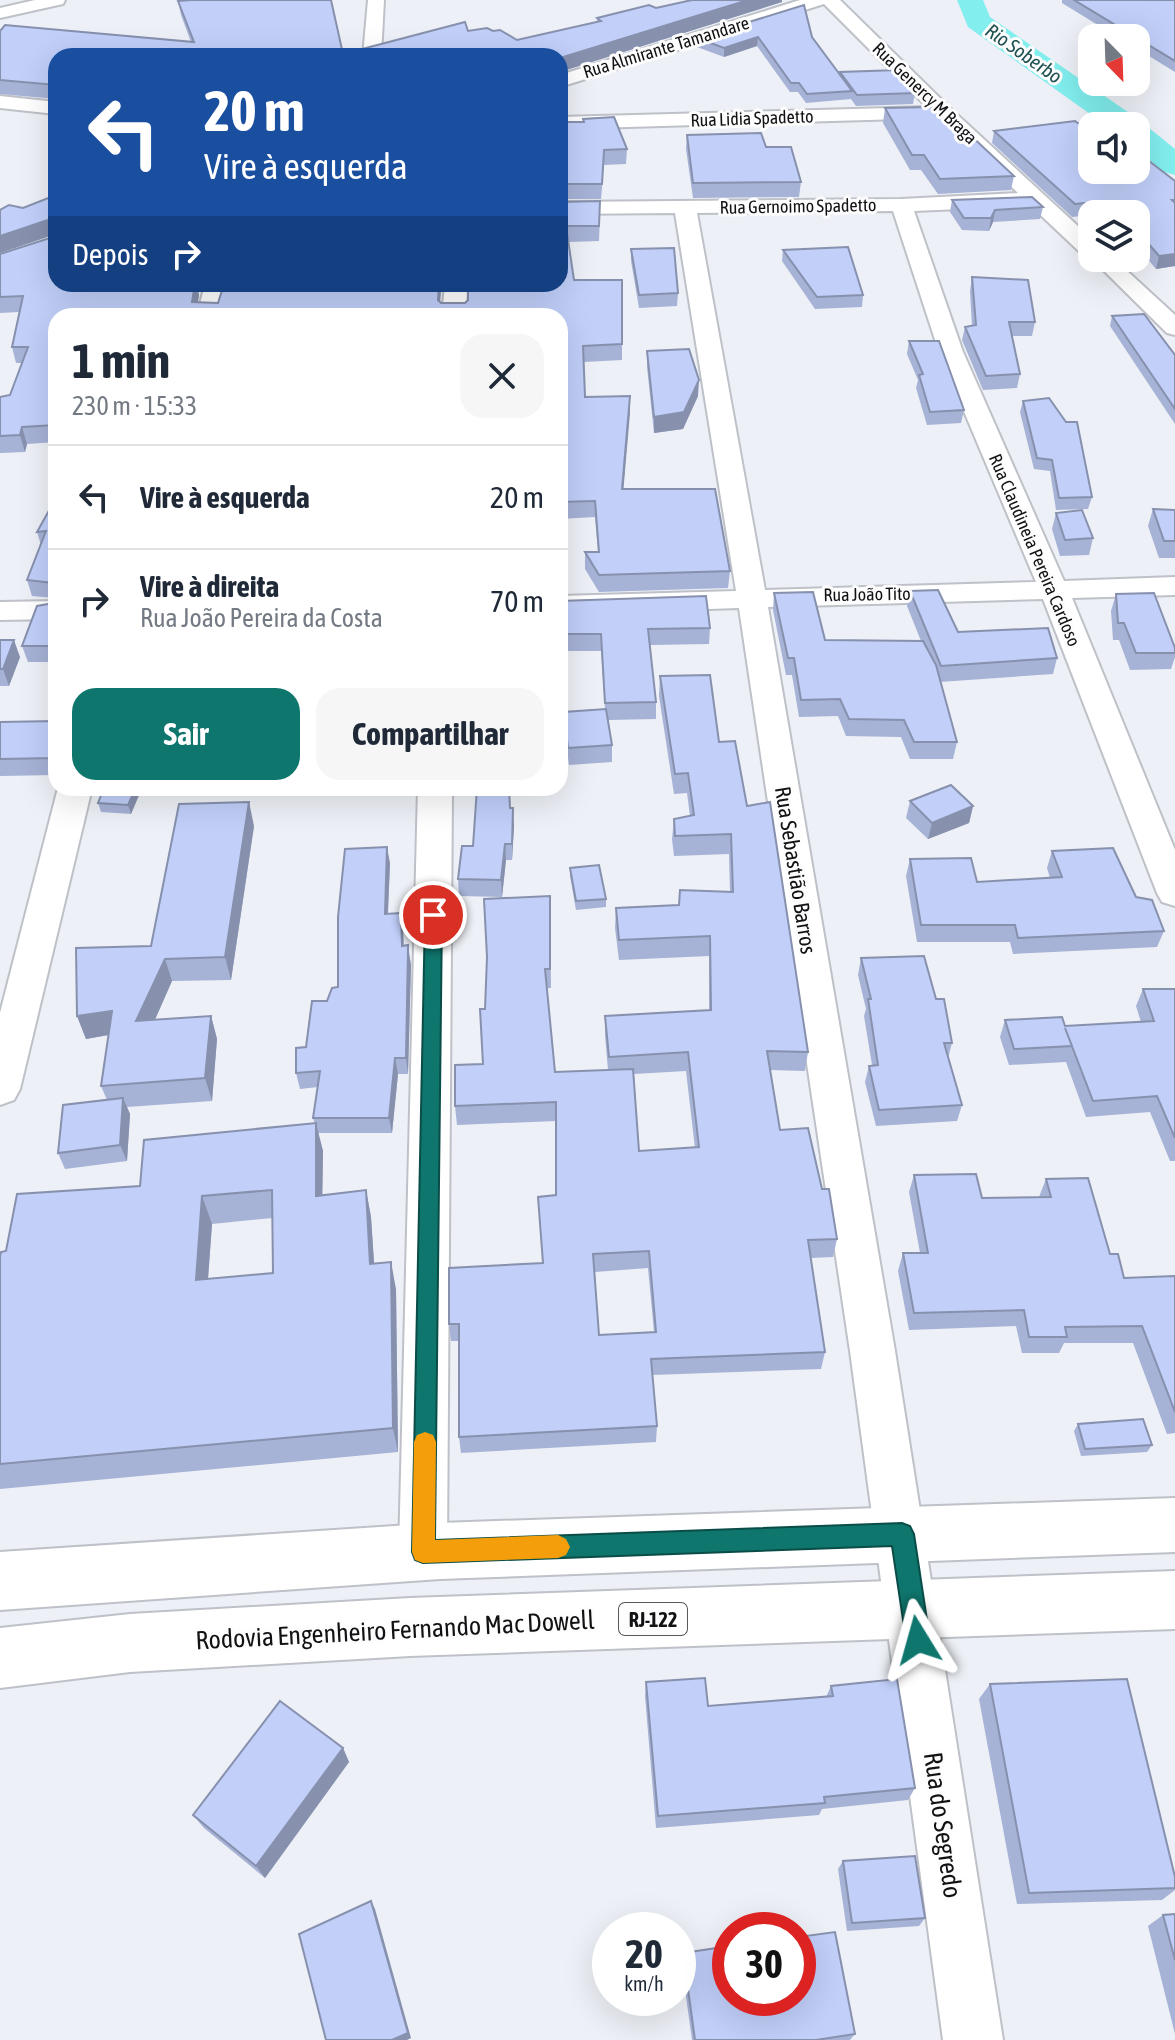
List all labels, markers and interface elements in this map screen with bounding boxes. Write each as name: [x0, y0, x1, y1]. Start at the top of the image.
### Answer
street label: Rua Almirante Tamandare: [581, 12, 751, 82]
water label: Rio Soberbo: [981, 18, 1067, 88]
north arrow: [1078, 24, 1150, 96]
map controls: [1078, 24, 1150, 272]
street label: Rua Genercy M Braga: [868, 38, 982, 148]
text: 20 m: [204, 79, 305, 143]
icon: left: [72, 80, 176, 184]
street label: Rua Lidia Spadetto: [690, 105, 814, 131]
button: sound: [1078, 112, 1150, 184]
text: Vire à esquerda: [204, 145, 408, 187]
street label: Rua Gernoimo Spadetto: [720, 194, 876, 218]
button: layers: [1078, 200, 1150, 272]
icon: right: [164, 232, 208, 276]
text: Depois: [72, 237, 148, 271]
text: 1 min: [72, 333, 170, 388]
button: close: [460, 334, 544, 418]
text: 230 m · 15:33: [72, 391, 197, 421]
street label: Rua Claudineia Pereira Cardoso: [985, 451, 1085, 649]
icon: left: [72, 475, 116, 519]
text: Vire à esquerda: [140, 480, 310, 514]
text: 20 m: [490, 480, 544, 514]
text: Vire à direita: [140, 569, 279, 603]
icon: right: [72, 579, 116, 623]
street label: Rua João Tito: [823, 583, 911, 605]
text: 70 m: [490, 584, 544, 618]
text: Rua João Pereira da Costa: [140, 603, 383, 633]
button: Sair: [72, 688, 300, 780]
button: Compartilhar: [316, 688, 544, 780]
street label: Rua Sebastião Barros: [770, 784, 822, 956]
pin: [399, 881, 467, 949]
icon: arrive: [411, 893, 455, 937]
position arrow: [876, 1598, 960, 1682]
road number: RJ-122: [619, 1603, 687, 1635]
street label: Rodovia Engenheiro Fernando Mac Dowell: [195, 1605, 595, 1655]
street label: Rua do Segredo: [918, 1750, 968, 1900]
speed limit sign: 30: [712, 1912, 816, 2016]
text: 20: [625, 1931, 663, 1976]
text: km/h: [624, 1972, 664, 1995]

